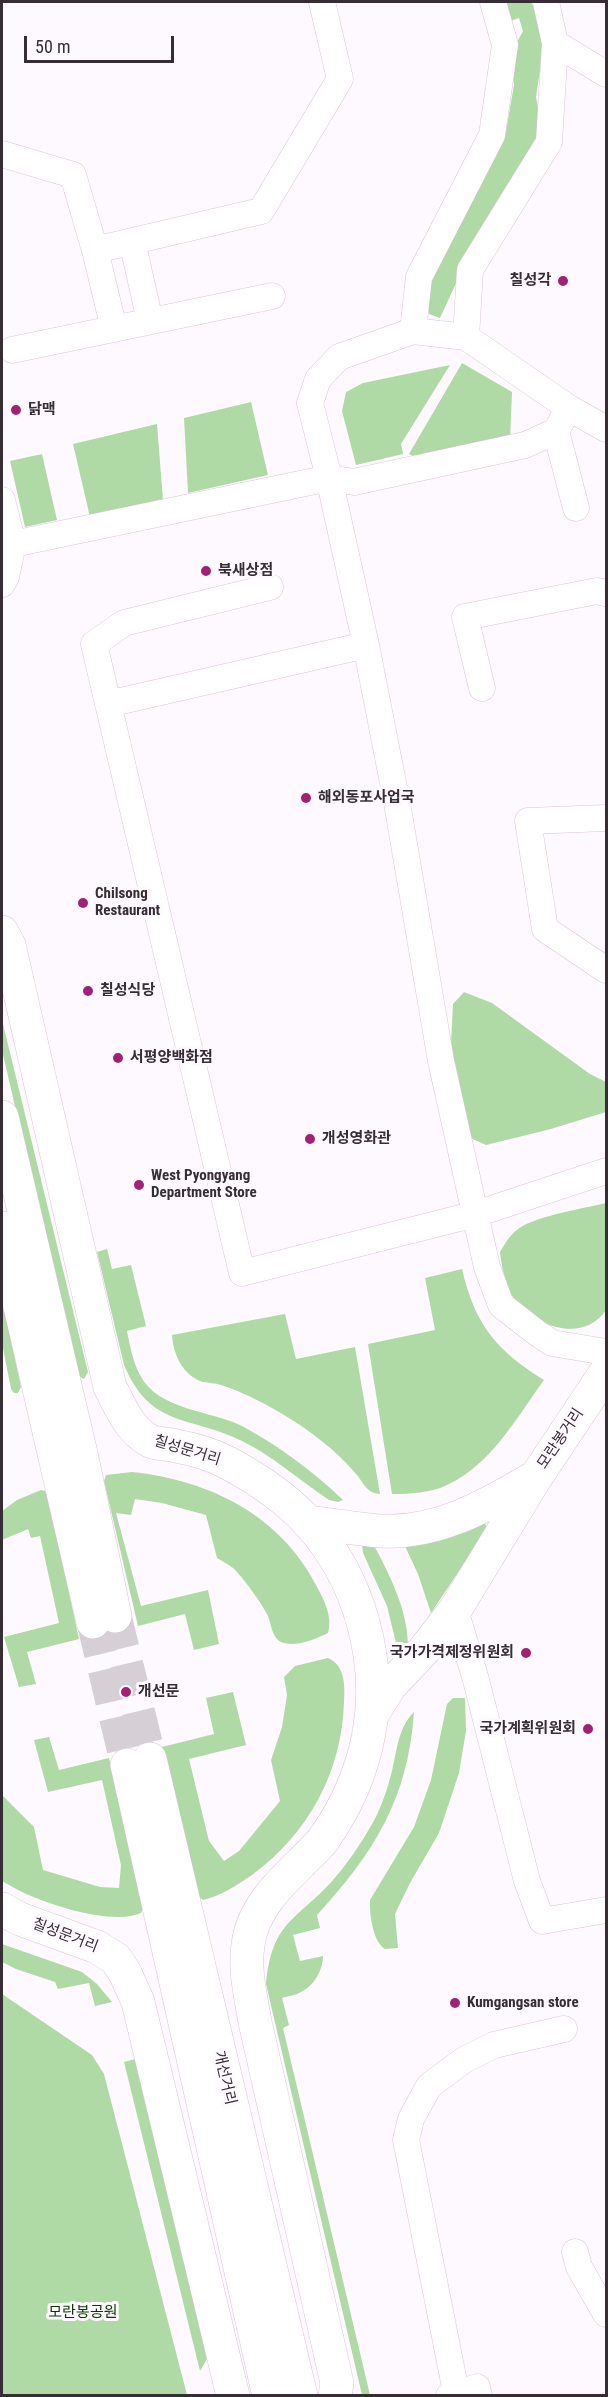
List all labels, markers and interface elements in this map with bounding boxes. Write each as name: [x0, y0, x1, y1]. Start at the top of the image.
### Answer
scale bar: [27, 24, 177, 62]
text: 50 m: [35, 36, 70, 57]
place label: 칠성각: [510, 272, 551, 290]
marker: 칠성각: [556, 274, 570, 288]
place label: 닭맥: [28, 401, 56, 419]
marker: 닭맥: [9, 403, 23, 417]
place label: 북새상점: [218, 562, 273, 580]
marker: 북새상점: [199, 564, 213, 578]
place label: 해외동포사업국: [318, 789, 415, 807]
marker: 해외동포사업국: [299, 791, 313, 805]
place label: Chilsong Restaurant: [95, 885, 160, 920]
marker: Chilsong Restaurant: [76, 896, 90, 910]
place label: 칠성식당: [100, 982, 155, 1000]
marker: 칠성식당: [81, 984, 95, 998]
place label: 서평양백화점: [130, 1049, 213, 1067]
marker: 서평양백화점: [111, 1051, 125, 1065]
place label: 개성영화관: [322, 1130, 391, 1148]
marker: 개성영화관: [303, 1132, 317, 1146]
place label: West Pyongyang Department Store: [151, 1167, 257, 1202]
marker: West Pyongyang Department Store: [132, 1178, 146, 1192]
street label: 모란봉거리: [534, 1405, 588, 1473]
street label: 칠성문거리: [151, 1432, 223, 1470]
place label: 국가가격제정위원회: [390, 1644, 514, 1662]
marker: 국가가격제정위원회: [519, 1646, 533, 1660]
place label: 개선문: [138, 1683, 179, 1701]
marker: 개선문: [119, 1685, 133, 1699]
place label: 국가계획위원회: [479, 1720, 576, 1738]
marker: 국가계획위원회: [581, 1722, 595, 1736]
street label: 칠성문거리: [30, 1915, 100, 1957]
place label: Kumgangsan store: [467, 1994, 579, 2012]
marker: Kumgangsan store: [448, 1996, 462, 2010]
street label: 개선거리: [209, 2049, 239, 2107]
park label: 모란봉공원: [49, 2304, 117, 2322]

